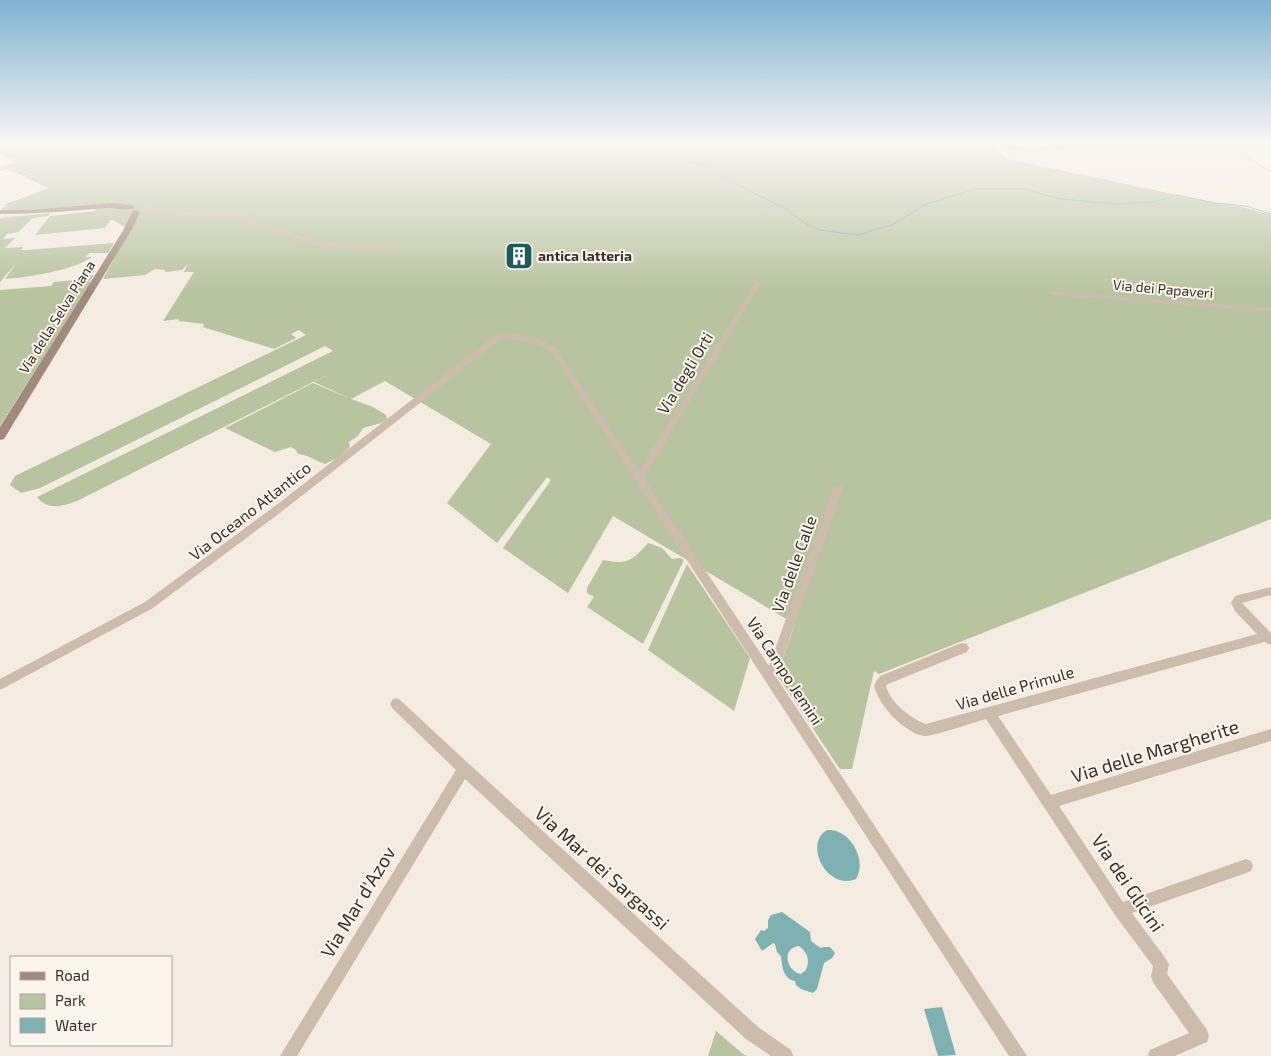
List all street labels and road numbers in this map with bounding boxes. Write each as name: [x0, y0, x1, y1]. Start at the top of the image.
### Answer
street label: Via della Selva Piana: [15, 257, 98, 376]
street label: Via dei Papaveri: [1112, 276, 1214, 301]
street label: Via degli Orti: [653, 328, 716, 417]
street label: Via Oceano Atlantico: [185, 457, 314, 564]
street label: Via delle Calle: [767, 513, 820, 615]
street label: Via Campo Jemini: [743, 613, 827, 728]
street label: Via delle Primule: [954, 662, 1076, 713]
street label: Via delle Margherite: [1068, 714, 1241, 787]
street label: Via Mar dei Sargassi: [530, 801, 674, 934]
street label: Via dei Glicini: [1087, 829, 1170, 936]
street label: Via Mar d'Azov: [315, 842, 400, 962]

